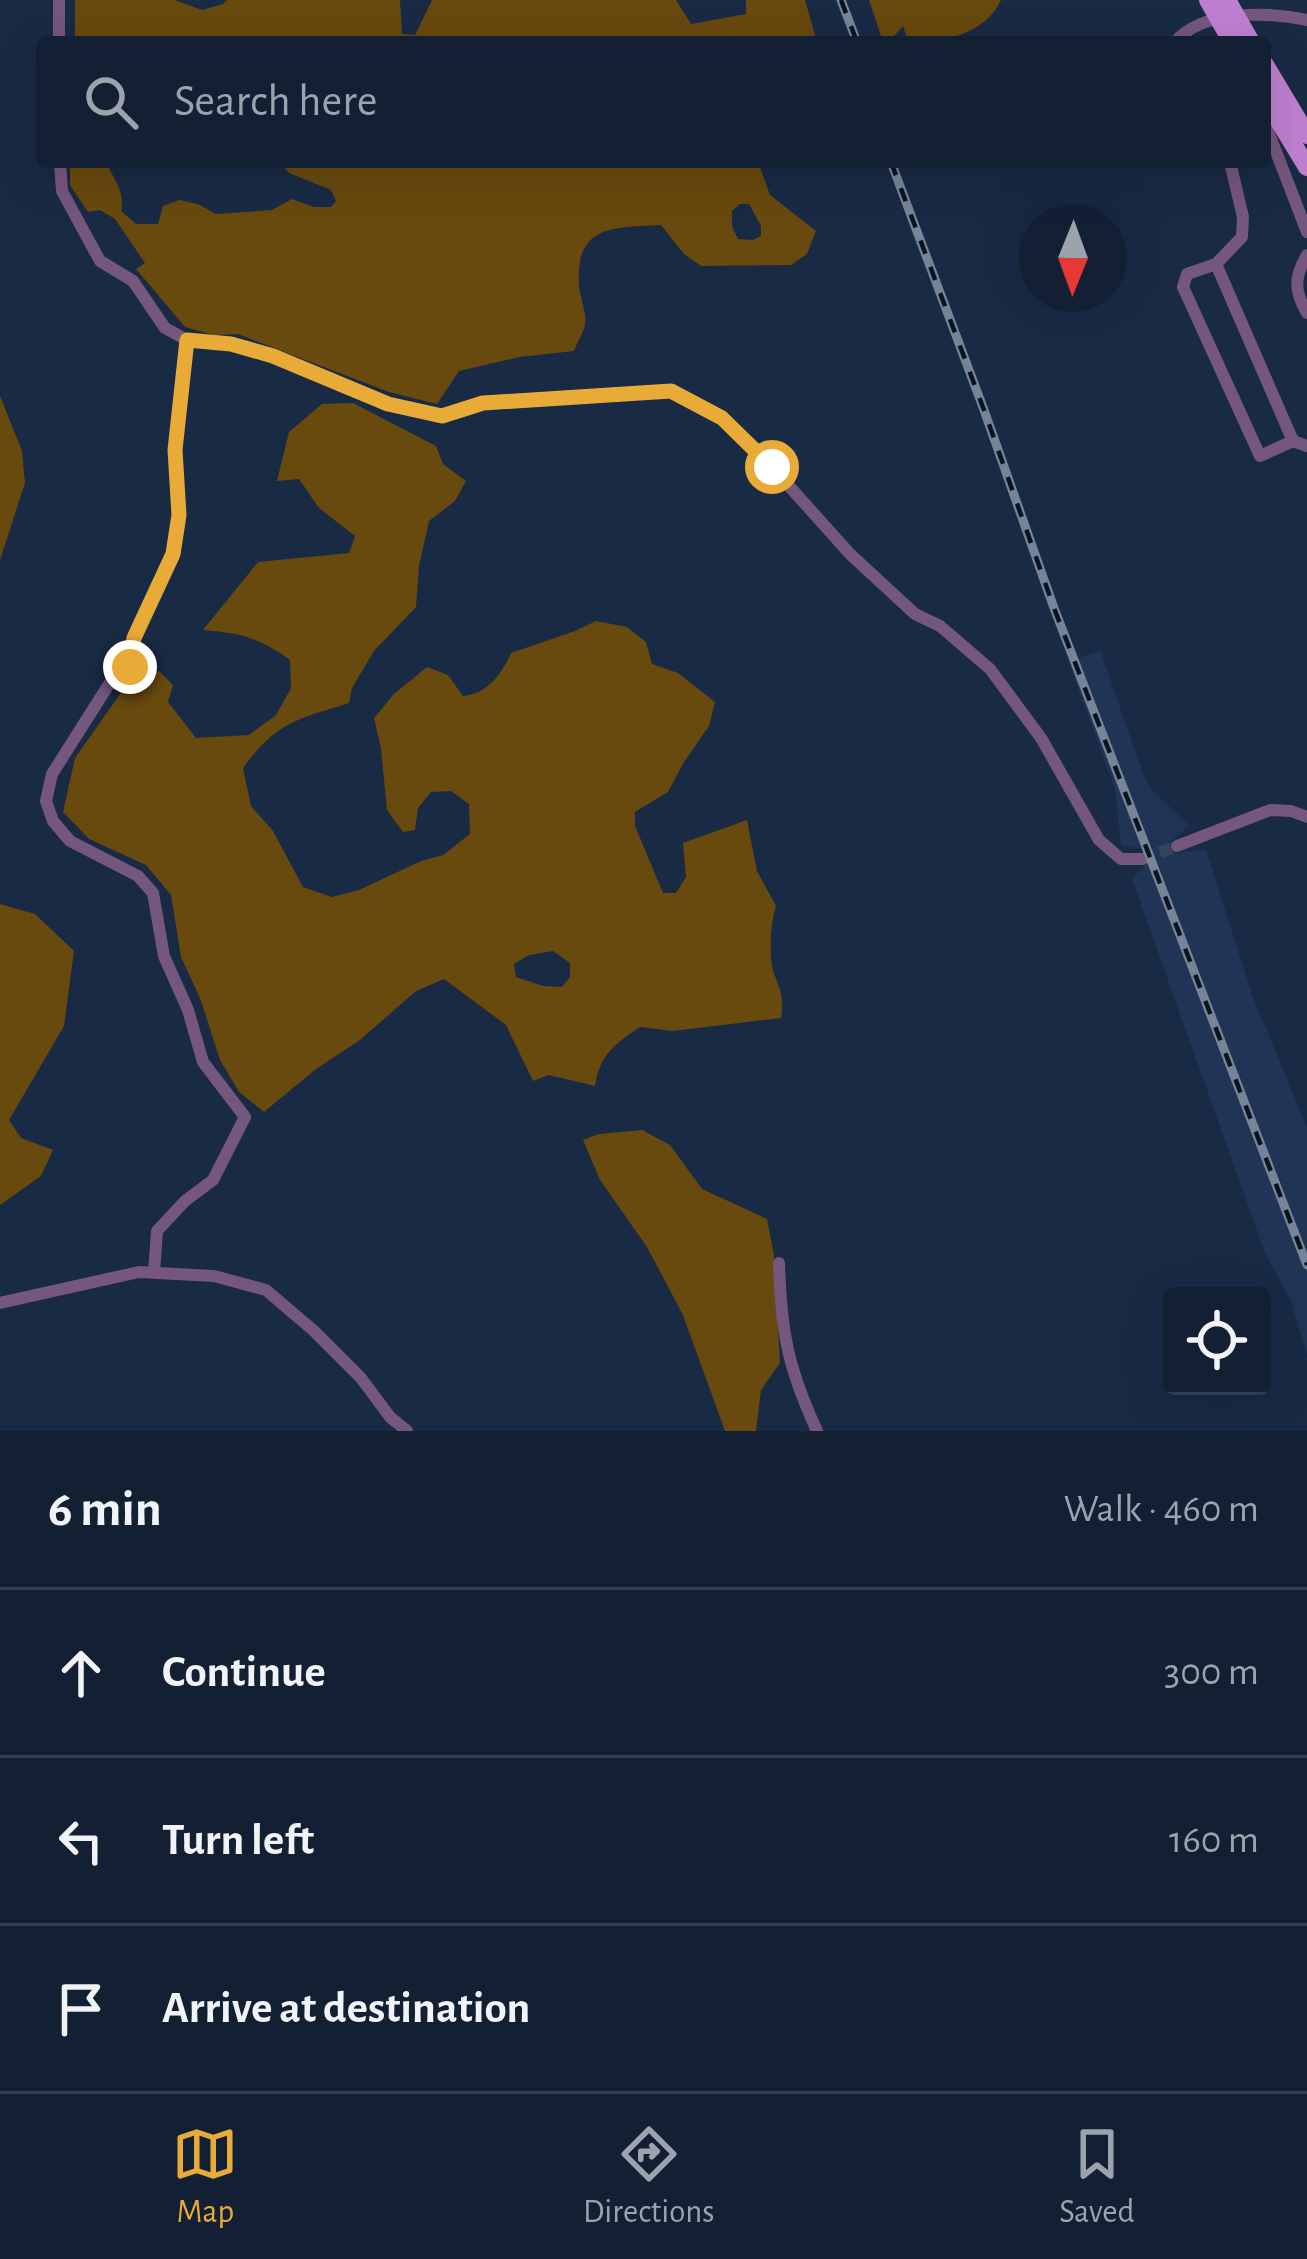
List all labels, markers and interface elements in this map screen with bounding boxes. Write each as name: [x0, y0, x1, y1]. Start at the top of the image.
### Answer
search box: [36, 36, 1271, 168]
icon: search: [78, 69, 144, 135]
text: Search here: [174, 79, 377, 124]
north arrow: [1019, 204, 1127, 312]
route start: [745, 440, 799, 494]
route end: [103, 640, 157, 694]
map controls: [1163, 1287, 1271, 1395]
button: locate: [1163, 1287, 1271, 1395]
text: 6 min: [48, 1484, 162, 1535]
text: Walk · 460 m: [1064, 1490, 1259, 1529]
icon: ahead: [48, 1640, 114, 1706]
text: Continue: [162, 1650, 326, 1695]
text: 300 m: [1164, 1653, 1259, 1692]
icon: left: [48, 1808, 114, 1874]
text: Turn left: [162, 1818, 314, 1863]
text: 160 m: [1169, 1821, 1259, 1860]
icon: arrive: [48, 1976, 114, 2042]
text: Arrive at destination: [162, 1986, 530, 2031]
tab: Map: [172, 2121, 238, 2233]
tab: Directions: [583, 2121, 714, 2233]
tab: Saved: [1059, 2121, 1135, 2233]

